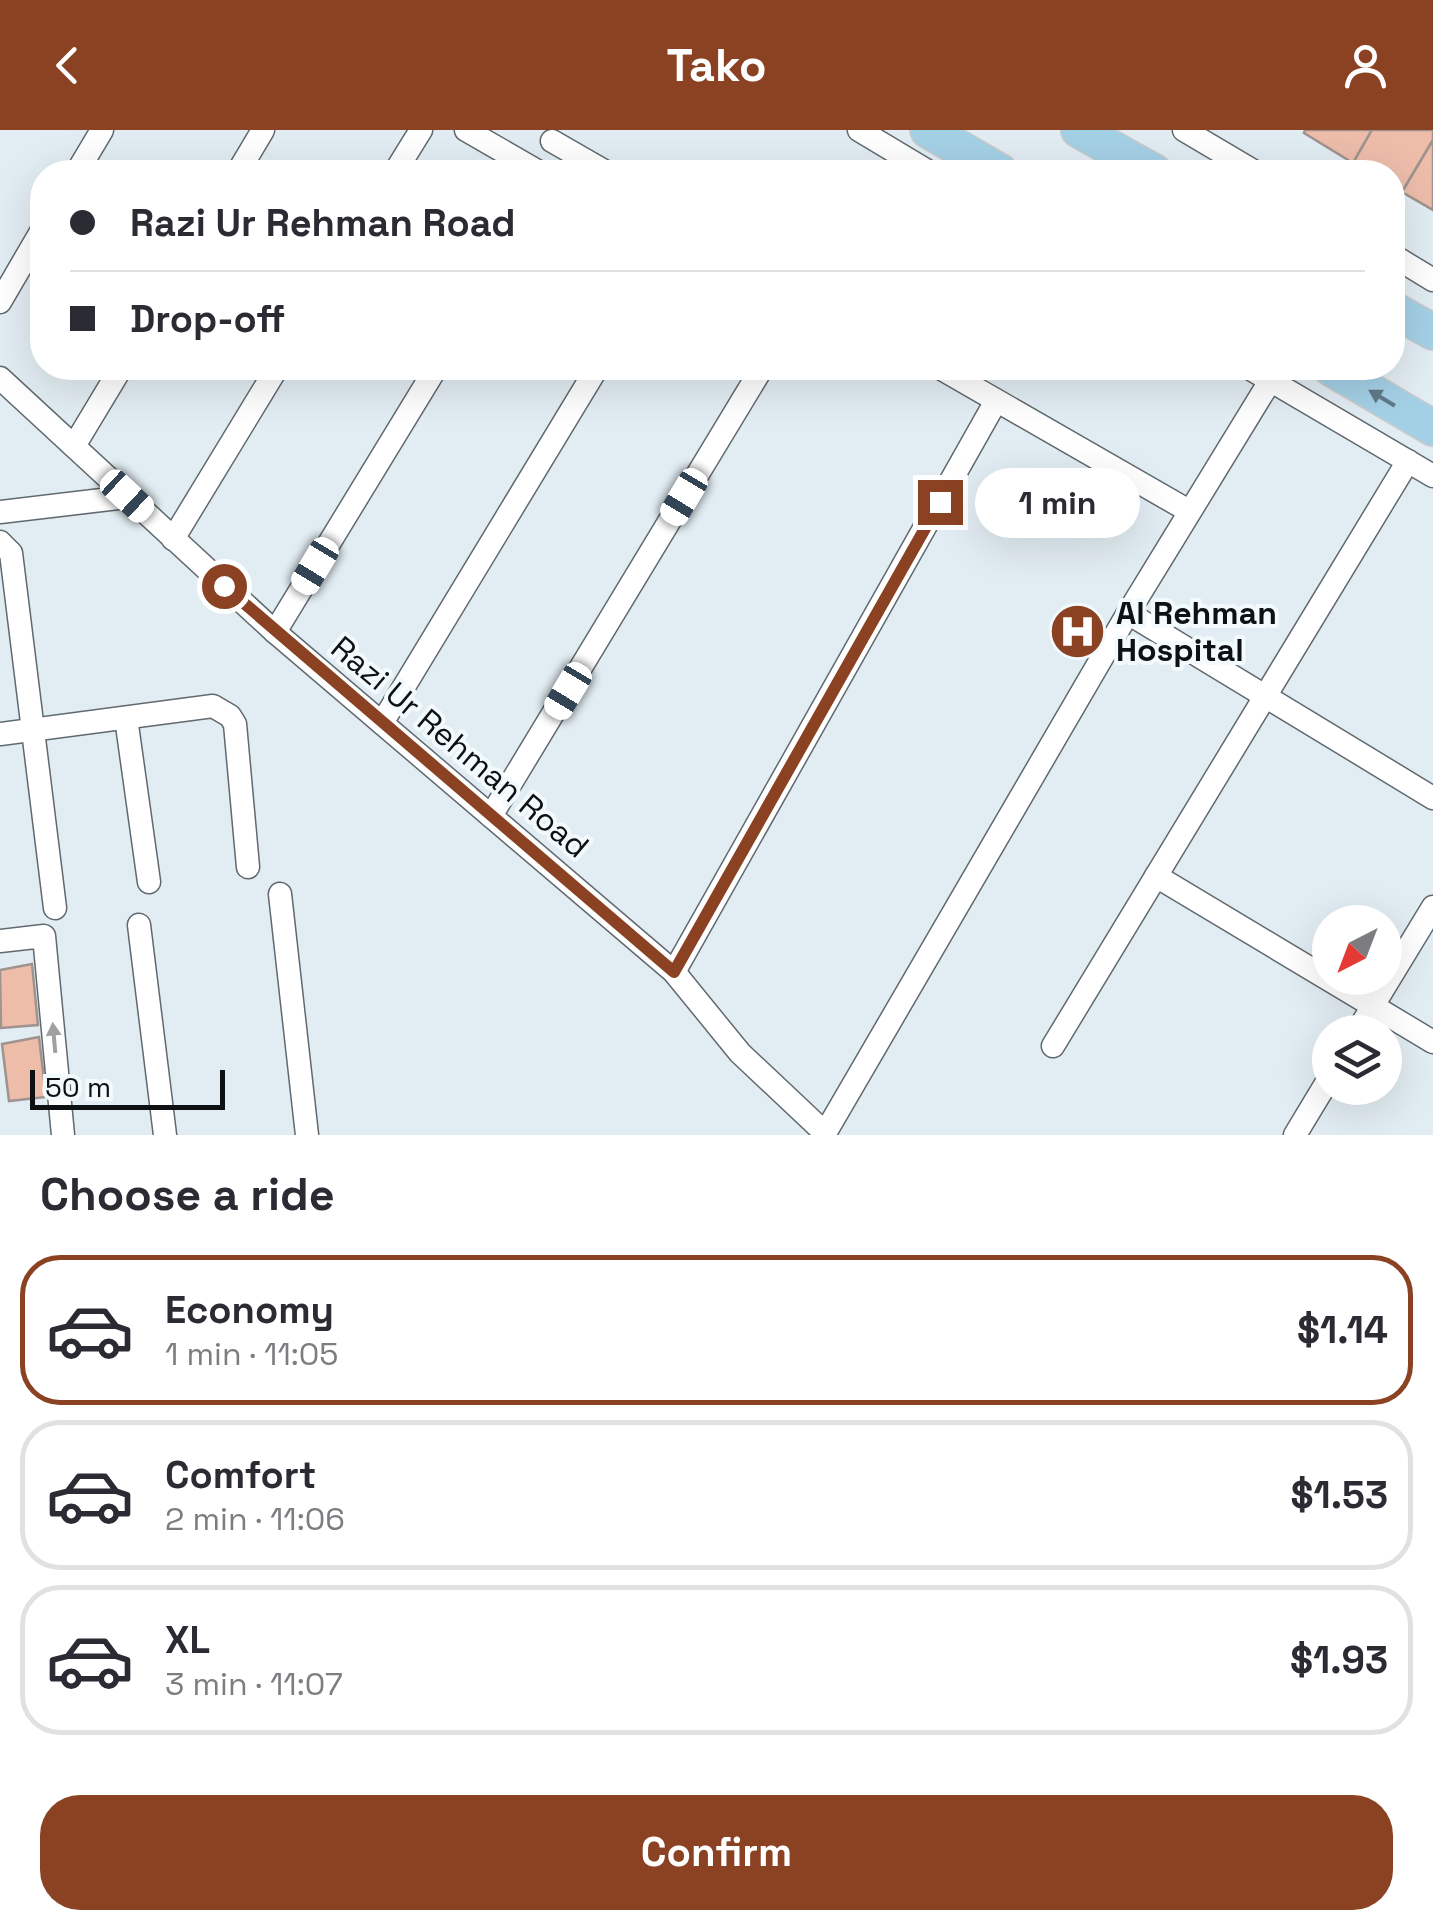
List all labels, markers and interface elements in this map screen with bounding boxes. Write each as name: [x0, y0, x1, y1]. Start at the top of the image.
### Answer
text: Tako: [666, 37, 767, 94]
icon: back: [40, 38, 95, 93]
icon: person: [1338, 38, 1393, 93]
text: Razi Ur Rehman Road: [130, 199, 516, 247]
text: Drop-off: [130, 295, 285, 343]
one-way arrow: [1368, 389, 1396, 407]
car: [656, 464, 712, 530]
car: [95, 465, 159, 527]
callout: 1 min: [975, 467, 1140, 537]
route end: [918, 480, 963, 525]
text: 1 min: [1018, 483, 1097, 523]
car: [287, 533, 343, 599]
route start: [202, 564, 247, 609]
place label: Al Rehman Hospital: [1116, 593, 1277, 670]
hospital icon: Al Rehman Hospital: [1047, 601, 1107, 661]
street label: Razi Ur Rehman Road: [323, 628, 597, 866]
car: [540, 658, 596, 724]
north arrow: [1312, 905, 1402, 995]
map controls: [1312, 905, 1402, 1105]
button: layers: [1312, 1015, 1402, 1105]
one-way arrow: [45, 1022, 61, 1053]
scale bar: [30, 1065, 225, 1110]
text: 50 m: [45, 1069, 111, 1105]
text: Choose a ride: [40, 1166, 335, 1223]
icon: car: [45, 1285, 135, 1375]
text: Economy: [165, 1286, 334, 1334]
text: $1.14: [1297, 1306, 1388, 1354]
text: 1 min · 11:05: [165, 1334, 339, 1374]
icon: car: [45, 1450, 135, 1540]
text: Comfort: [165, 1451, 316, 1499]
text: $1.53: [1291, 1471, 1388, 1519]
text: 2 min · 11:06: [165, 1499, 345, 1539]
icon: car: [45, 1615, 135, 1705]
text: XL: [165, 1616, 210, 1664]
text: $1.93: [1290, 1636, 1388, 1684]
text: 3 min · 11:07: [165, 1664, 343, 1704]
button: Confirm: [40, 1795, 1393, 1910]

